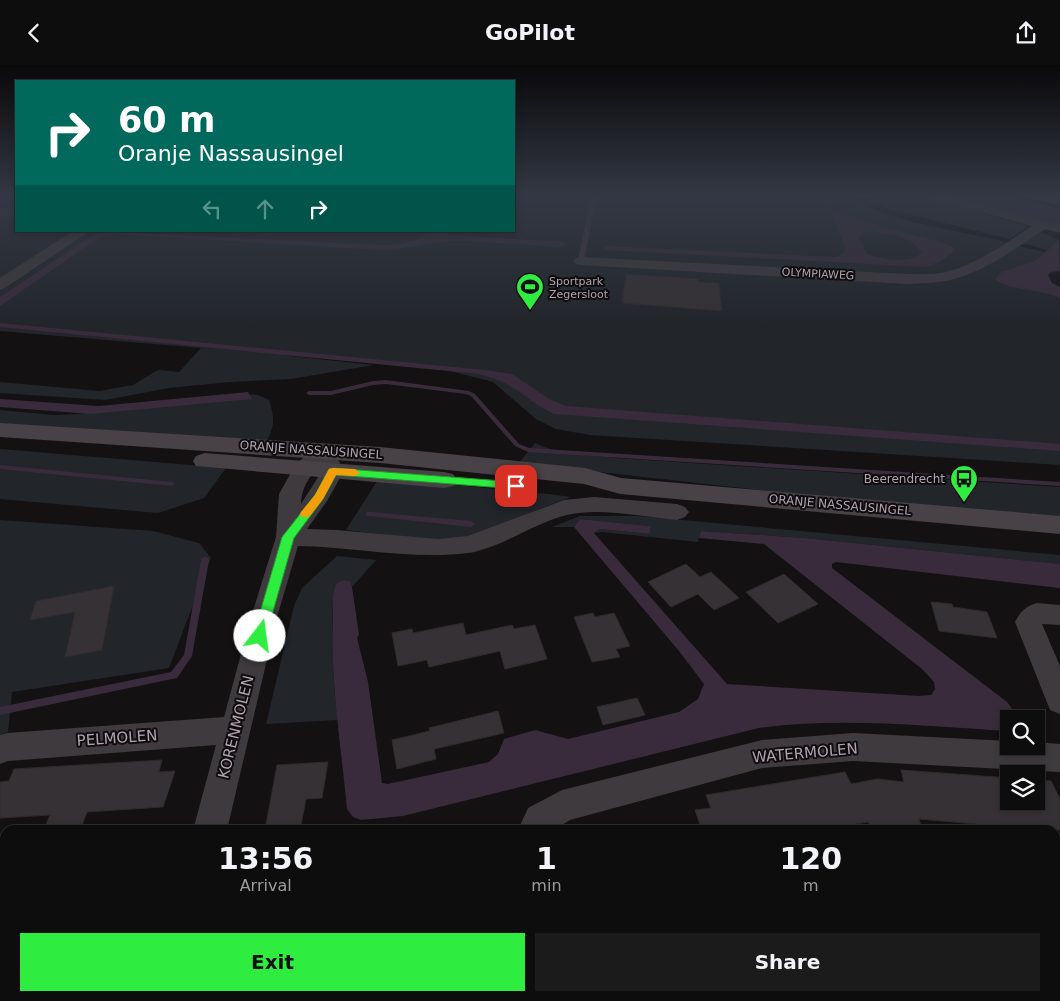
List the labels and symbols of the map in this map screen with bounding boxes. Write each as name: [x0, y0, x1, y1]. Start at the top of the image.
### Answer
street label: OLYMPIAWEG: [781, 266, 855, 282]
sports icon: Sportpark Zegersloot: [515, 272, 545, 311]
place label: Sportpark Zegersloot: [549, 275, 609, 301]
street label: ORANJE NASSAUSINGEL: [239, 438, 383, 462]
bus stop icon: Beerendrecht: [949, 464, 979, 503]
pin: [495, 465, 537, 507]
place label: Beerendrecht: [864, 472, 945, 486]
street label: ORANJE NASSAUSINGEL: [768, 492, 912, 518]
position arrow: [233, 609, 285, 661]
street label: KORENMOLEN: [214, 674, 258, 780]
street label: PELMOLEN: [76, 726, 158, 750]
street label: WATERMOLEN: [751, 739, 859, 767]

